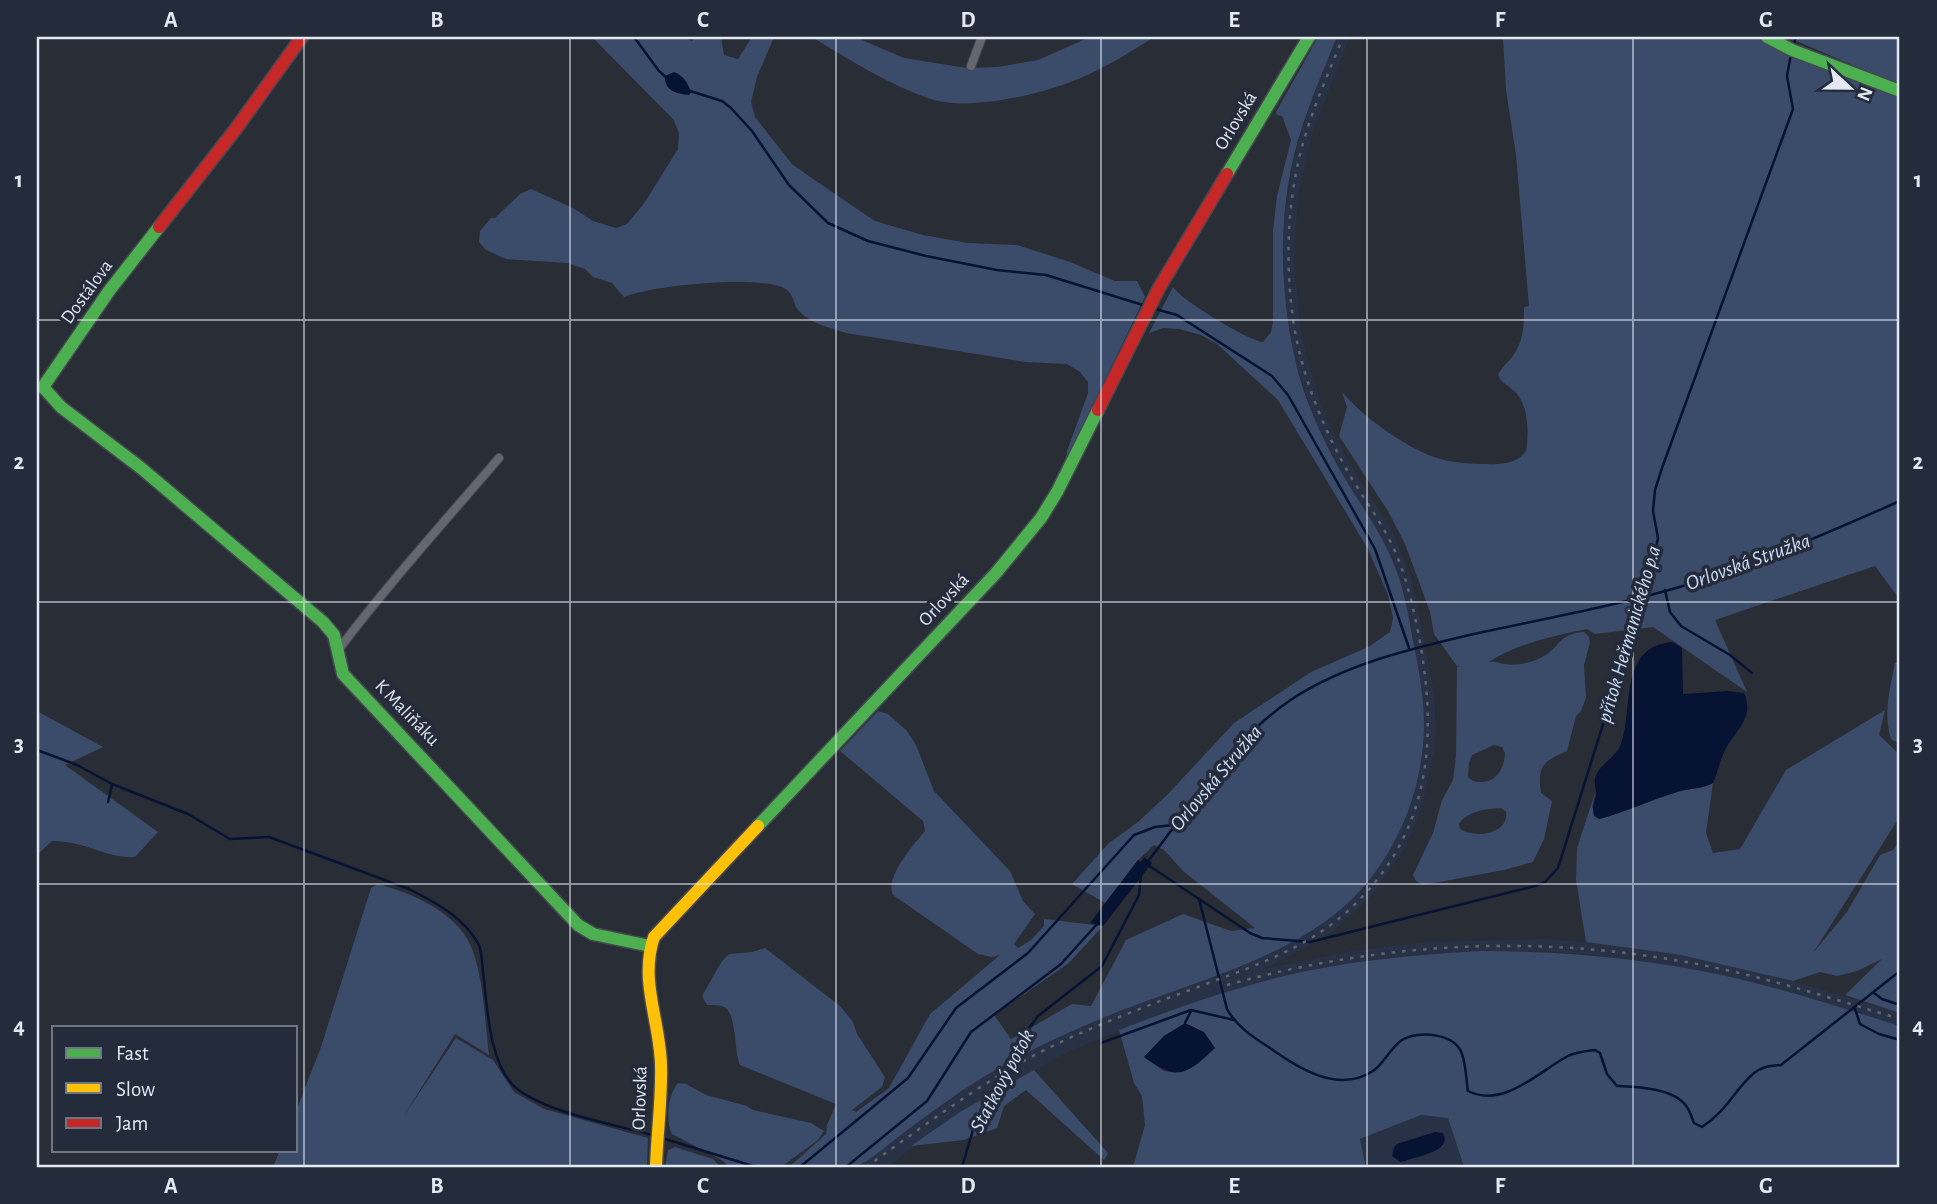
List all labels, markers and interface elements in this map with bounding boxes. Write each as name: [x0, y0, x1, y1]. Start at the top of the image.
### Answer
text: A: [164, 9, 178, 32]
text: B: [430, 9, 444, 32]
text: C: [697, 9, 709, 32]
text: D: [960, 9, 976, 32]
text: E: [1228, 9, 1240, 32]
text: F: [1495, 9, 1506, 32]
text: G: [1759, 9, 1773, 32]
north arrow: [1814, 52, 1884, 122]
text: N: [1853, 84, 1876, 103]
street label: Orlovská: [1211, 88, 1261, 153]
text: 1: [15, 169, 23, 192]
text: 1: [1914, 169, 1922, 192]
street label: Dostálova: [58, 256, 116, 327]
text: 2: [14, 451, 25, 474]
text: 2: [1913, 451, 1924, 474]
water label: Orlovská Stružka: [1683, 530, 1813, 594]
water label: přítok Heřmanického p.a: [1594, 543, 1665, 725]
street label: Orlovská: [915, 570, 973, 630]
street label: K Maliňáku: [371, 676, 443, 750]
water label: Orlovská Stružka: [1166, 721, 1266, 835]
text: 3: [14, 733, 24, 756]
text: 3: [1913, 733, 1923, 756]
text: 4: [13, 1015, 25, 1038]
text: 4: [1912, 1015, 1924, 1038]
legend: [52, 1026, 298, 1152]
water label: Statkový potok: [966, 1026, 1039, 1136]
text: Fast: [116, 1043, 149, 1064]
street label: Orlovská: [629, 1065, 651, 1130]
text: Slow: [116, 1079, 155, 1100]
text: Jam: [116, 1113, 148, 1134]
text: A: [164, 1175, 178, 1198]
text: B: [430, 1175, 444, 1198]
text: C: [697, 1175, 709, 1198]
text: D: [960, 1175, 976, 1198]
text: E: [1228, 1175, 1240, 1198]
text: F: [1495, 1175, 1506, 1198]
text: G: [1759, 1175, 1773, 1198]

